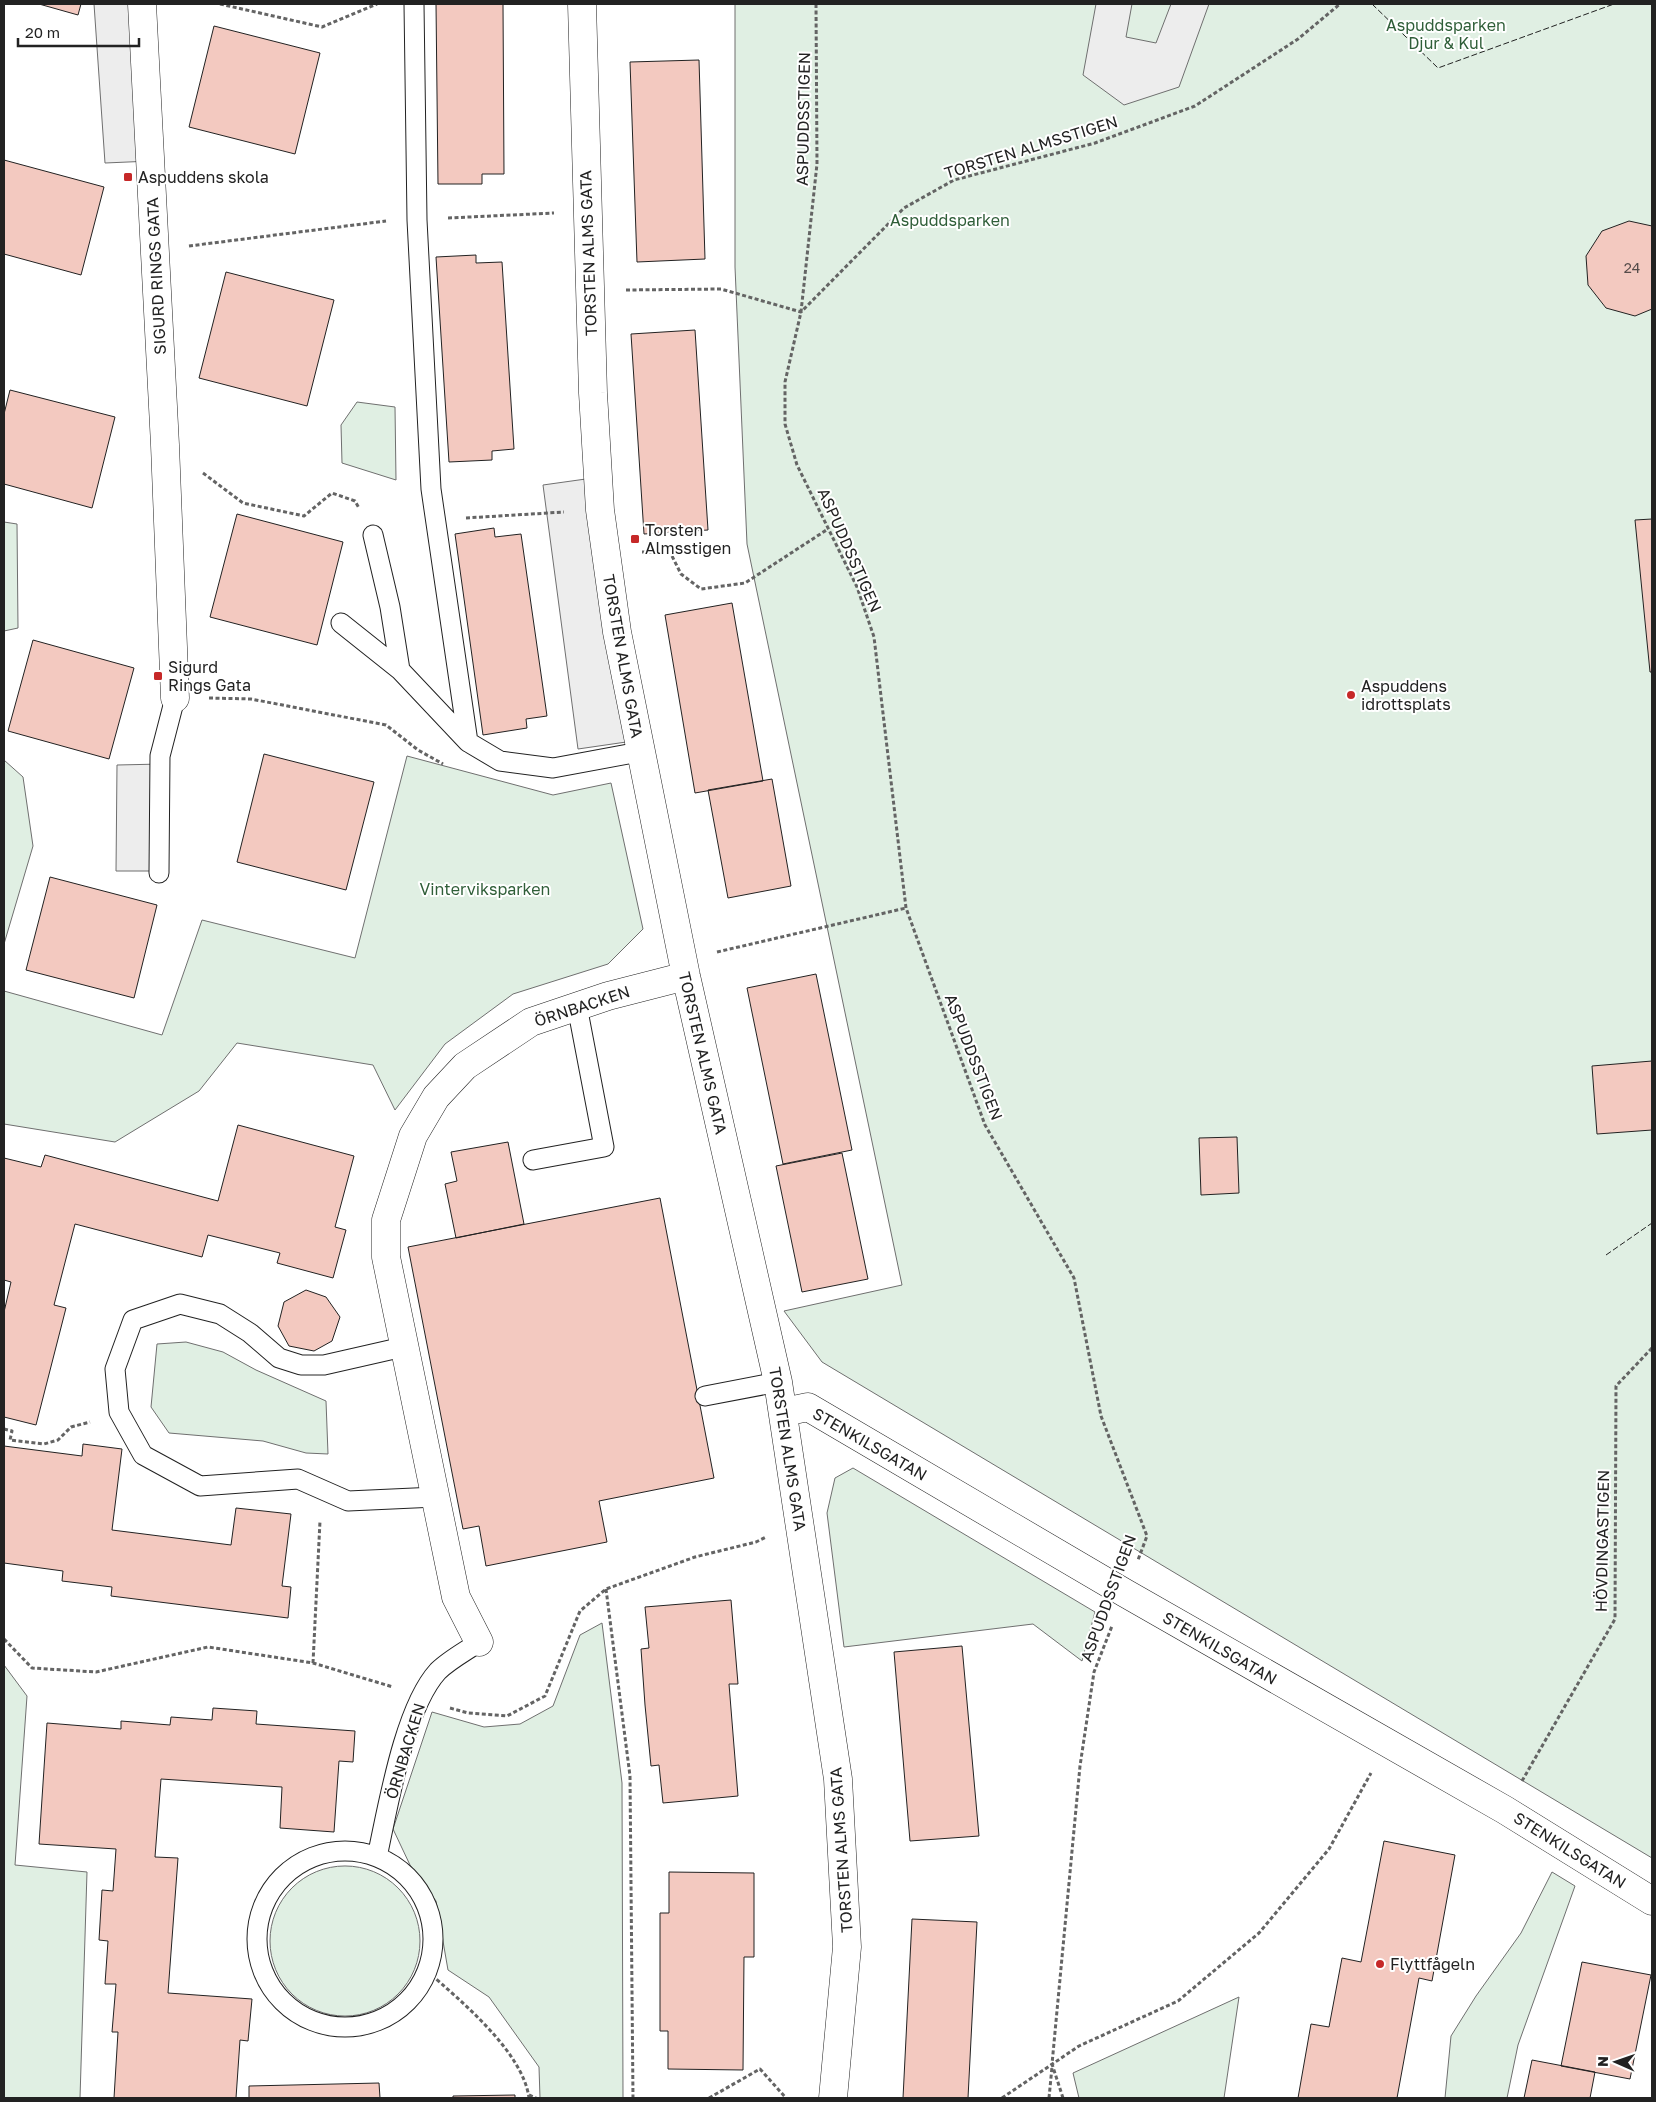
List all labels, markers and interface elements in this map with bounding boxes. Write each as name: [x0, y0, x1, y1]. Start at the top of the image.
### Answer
scale bar: [18, 15, 139, 47]
park label: Aspuddsparken Djur & Kul: [1386, 15, 1506, 53]
text: 20 m: [25, 23, 60, 41]
street label: ASPUDDSSTIGEN: [792, 52, 814, 186]
street label: TORSTEN ALMSSTIGEN: [942, 111, 1120, 183]
place label: Aspuddens skola: [138, 167, 269, 187]
street label: TORSTEN ALMS GATA: [575, 170, 601, 336]
marker: Aspuddens skola: [122, 171, 134, 183]
street label: SIGURD RINGS GATA: [142, 196, 170, 355]
park label: Aspuddsparken: [890, 210, 1010, 230]
house number: 24: [1624, 259, 1640, 276]
street label: ASPUDDSSTIGEN: [814, 485, 886, 615]
place label: Torsten Almsstigen: [645, 520, 731, 558]
marker: Torsten Almsstigen: [629, 533, 641, 545]
street label: TORSTEN ALMS GATA: [599, 573, 647, 740]
place label: Sigurd Rings Gata: [168, 657, 251, 695]
marker: Sigurd Rings Gata: [152, 670, 164, 682]
place label: Aspuddens idrottsplats: [1361, 676, 1451, 714]
marker: Aspuddens idrottsplats: [1345, 689, 1357, 701]
park label: Vinterviksparken: [420, 879, 550, 899]
street label: TORSTEN ALMS GATA: [675, 970, 731, 1136]
street label: ÖRNBACKEN: [532, 981, 632, 1031]
street label: ASPUDDSSTIGEN: [941, 991, 1007, 1123]
street label: TORSTEN ALMS GATA: [765, 1366, 811, 1533]
street label: STENKILSGATAN: [809, 1403, 931, 1485]
street label: HÖVDINGASTIGEN: [1591, 1470, 1613, 1612]
street label: ASPUDDSSTIGEN: [1076, 1532, 1140, 1664]
street label: STENKILSGATAN: [1159, 1607, 1281, 1689]
street label: ÖRNBACKEN: [381, 1700, 429, 1802]
street label: TORSTEN ALMS GATA: [825, 1766, 857, 1933]
street label: STENKILSGATAN: [1510, 1807, 1630, 1893]
place label: Flyttfågeln: [1390, 1954, 1475, 1974]
marker: Flyttfågeln: [1374, 1958, 1386, 1970]
north arrow: [1591, 2037, 1641, 2087]
text: N: [1594, 2056, 1611, 2067]

